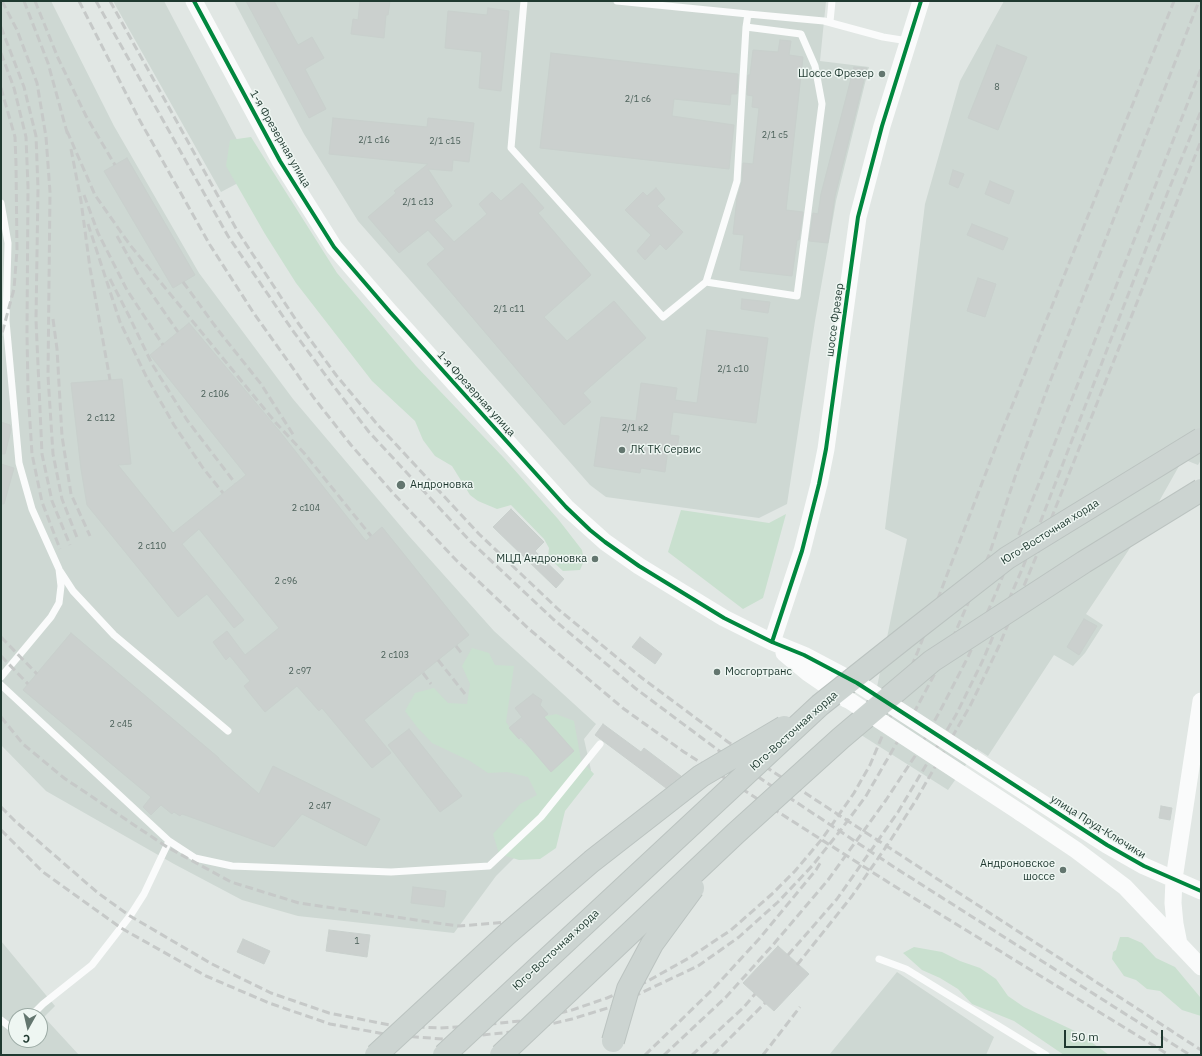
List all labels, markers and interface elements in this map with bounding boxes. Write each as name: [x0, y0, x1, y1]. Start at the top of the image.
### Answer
place label: Шоссе Фрезер: [798, 67, 874, 81]
marker: Шоссе Фрезер: [877, 69, 887, 79]
house number: 8: [994, 82, 1000, 92]
street label: 1-я Фрезерная улица: [247, 88, 313, 190]
house number: 2/1 с6: [625, 94, 651, 104]
house number: 2/1 с5: [762, 130, 788, 140]
house number: 2/1 с16: [358, 135, 390, 145]
house number: 2/1 с15: [429, 136, 461, 146]
house number: 2/1 с13: [402, 197, 434, 207]
street label: шоссе Фрезер: [823, 282, 847, 358]
house number: 2/1 с11: [493, 304, 525, 314]
street label: 1-я Фрезерная улица: [434, 349, 518, 439]
house number: 2/1 с10: [717, 364, 749, 374]
house number: 2 с106: [201, 389, 229, 399]
house number: 2 с112: [87, 413, 115, 423]
house number: 2/1 к2: [622, 423, 648, 433]
place label: ЛК ТК Сервис: [630, 443, 701, 457]
marker: ЛК ТК Сервис: [617, 445, 627, 455]
place label: Андроновка: [410, 478, 473, 492]
marker: Андроновка: [395, 479, 407, 491]
street label: Юго-Восточная хорда: [999, 496, 1101, 568]
house number: 2 с104: [292, 503, 320, 513]
house number: 2 с110: [138, 541, 166, 551]
place label: МЦД Андроновка: [496, 552, 587, 566]
marker: МЦД Андроновка: [590, 554, 600, 564]
house number: 2 с96: [275, 576, 297, 586]
house number: 2 с103: [381, 650, 409, 660]
place label: Мосгортранс: [725, 665, 792, 679]
house number: 2 с97: [289, 666, 311, 676]
marker: Мосгортранс: [712, 667, 722, 677]
street label: Юго-Восточная хорда: [748, 688, 840, 774]
house number: 2 с45: [110, 719, 132, 729]
street label: улица Пруд-Ключики: [1048, 792, 1148, 862]
house number: 2 с47: [309, 801, 331, 811]
place label: Андроновское шоссе: [980, 857, 1055, 883]
marker: Андроновское шоссе: [1058, 865, 1068, 875]
street label: Юго-Восточная хорда: [510, 907, 602, 993]
house number: 1: [354, 936, 360, 946]
north arrow: [8, 1008, 48, 1048]
scale bar: [1066, 1022, 1165, 1048]
text: 50 m: [1071, 1029, 1099, 1044]
text: С: [22, 1031, 31, 1046]

